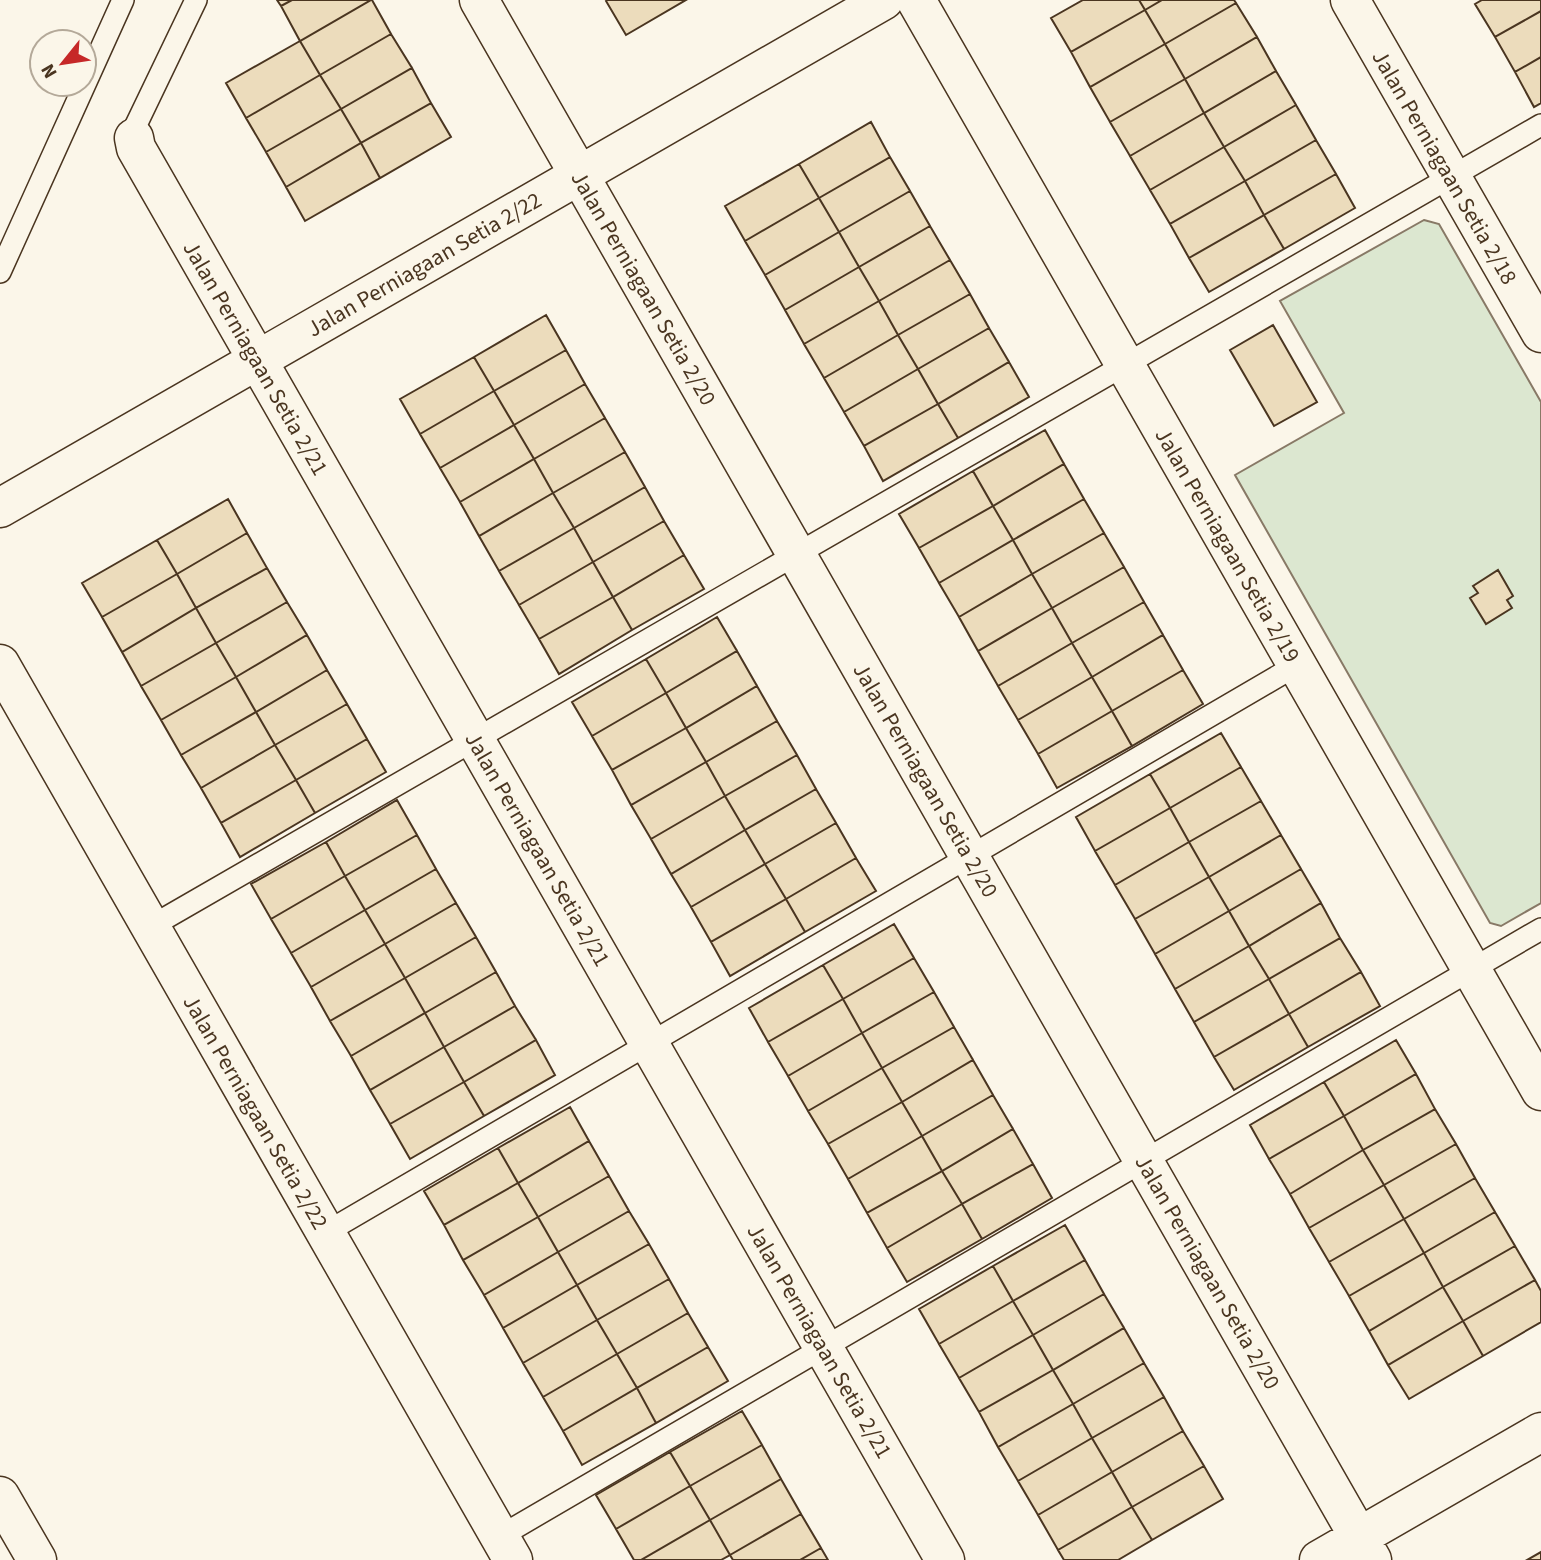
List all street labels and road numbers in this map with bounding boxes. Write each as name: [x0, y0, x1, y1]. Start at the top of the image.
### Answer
street label: Jalan Perniagaan Setia 2/18: [1364, 44, 1525, 291]
street label: Jalan Perniagaan Setia 2/20: [563, 165, 724, 412]
street label: Jalan Perniagaan Setia 2/22: [301, 184, 548, 345]
street label: Jalan Perniagaan Setia 2/21: [175, 235, 336, 482]
street label: Jalan Perniagaan Setia 2/19: [1147, 422, 1308, 669]
street label: Jalan Perniagaan Setia 2/20: [845, 657, 1006, 904]
street label: Jalan Perniagaan Setia 2/21: [457, 726, 618, 973]
street label: Jalan Perniagaan Setia 2/22: [175, 989, 336, 1236]
street label: Jalan Perniagaan Setia 2/20: [1127, 1149, 1288, 1396]
street label: Jalan Perniagaan Setia 2/21: [739, 1218, 900, 1465]

